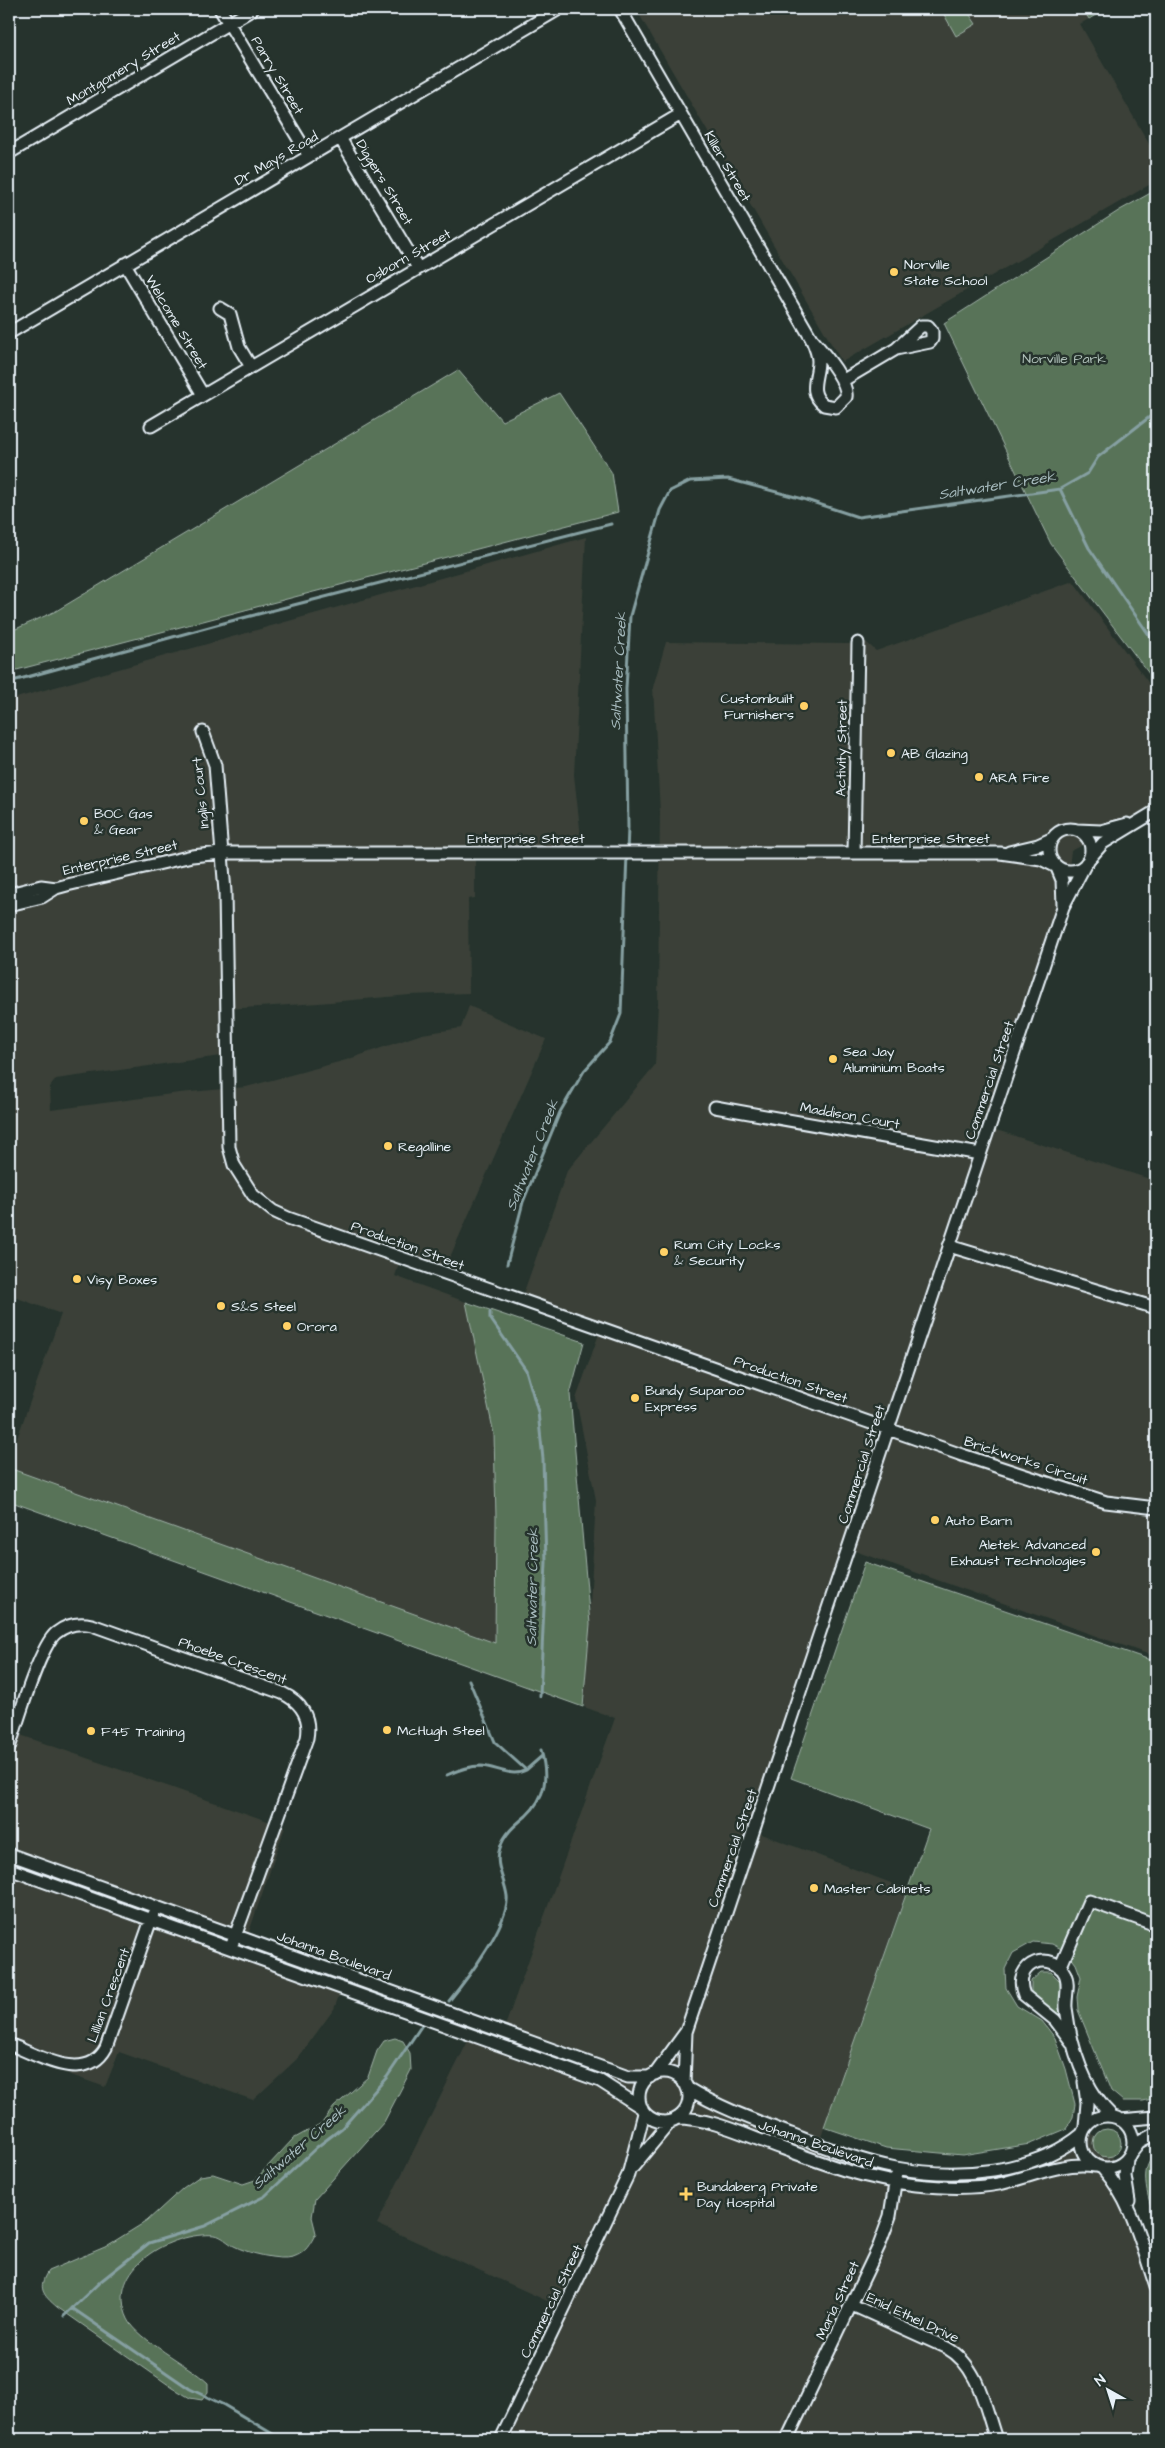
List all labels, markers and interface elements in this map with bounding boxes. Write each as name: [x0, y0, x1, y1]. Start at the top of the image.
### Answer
street label: Montgomery Street: [63, 27, 185, 111]
street label: Parry Street: [246, 33, 309, 119]
street label: Dr Mays Road: [231, 127, 322, 191]
street label: Killer Street: [699, 127, 756, 206]
street label: Diggers Street: [351, 136, 418, 229]
street label: Osborn Street: [362, 224, 455, 289]
place label: Norville State School: [904, 255, 987, 291]
marker: Norville State School: [888, 266, 900, 278]
street label: Welcome Street: [140, 272, 212, 374]
park label: Norville Park: [1022, 349, 1106, 369]
water label: Saltwater Creek: [937, 466, 1058, 505]
water label: Saltwater Creek: [605, 611, 632, 731]
place label: Custombuilt Furnishers: [721, 689, 794, 725]
street label: Activity Street: [831, 699, 853, 797]
marker: Custombuilt Furnishers: [798, 700, 810, 712]
place label: AB Glazing: [901, 744, 968, 764]
marker: AB Glazing: [885, 747, 897, 759]
street label: Inglis Court: [187, 756, 215, 830]
place label: ARA Fire: [989, 768, 1050, 788]
marker: ARA Fire: [973, 771, 985, 783]
place label: BOC Gas & Gear: [94, 804, 153, 840]
marker: BOC Gas & Gear: [78, 815, 90, 827]
street label: Enterprise Street: [467, 829, 585, 849]
street label: Enterprise Street: [872, 829, 990, 849]
street label: Enterprise Street: [61, 835, 180, 881]
street label: Commercial Street: [960, 1018, 1020, 1142]
place label: Sea Jay Aluminium Boats: [843, 1042, 945, 1078]
marker: Sea Jay Aluminium Boats: [827, 1053, 839, 1065]
water label: Saltwater Creek: [501, 1096, 565, 1214]
street label: Maddison Court: [798, 1097, 902, 1135]
place label: Regalline: [398, 1137, 451, 1157]
marker: Regalline: [382, 1140, 394, 1152]
street label: Production Street: [348, 1216, 467, 1276]
place label: Rum City Locks & Security: [674, 1235, 781, 1271]
marker: Rum City Locks & Security: [658, 1246, 670, 1258]
place label: Visy Boxes: [87, 1270, 157, 1290]
marker: Visy Boxes: [71, 1273, 83, 1285]
place label: S&S Steel: [231, 1297, 296, 1317]
marker: S&S Steel: [215, 1300, 227, 1312]
place label: Orora: [297, 1317, 337, 1337]
marker: Orora: [281, 1320, 293, 1332]
street label: Production Street: [731, 1351, 851, 1409]
place label: Bundy Suparoo Express: [645, 1381, 744, 1417]
marker: Bundy Suparoo Express: [629, 1392, 641, 1404]
street label: Commercial Street: [833, 1402, 891, 1526]
street label: Brickworks Circuit: [961, 1432, 1090, 1490]
place label: Auto Barn: [945, 1511, 1012, 1531]
marker: Auto Barn: [929, 1514, 941, 1526]
water label: Saltwater Creek: [521, 1527, 544, 1646]
place label: Aletek Advanced Exhaust Technologies: [951, 1535, 1086, 1571]
marker: Aletek Advanced Exhaust Technologies: [1090, 1546, 1102, 1558]
street label: Phoebe Crescent: [176, 1632, 290, 1690]
place label: McHugh Steel: [397, 1721, 485, 1741]
place label: F45 Training: [101, 1722, 185, 1742]
marker: McHugh Steel: [381, 1724, 393, 1736]
marker: F45 Training: [85, 1725, 97, 1737]
street label: Commercial Street: [703, 1786, 763, 1910]
place label: Master Cabinets: [824, 1879, 931, 1899]
marker: Master Cabinets: [808, 1882, 820, 1894]
street label: Johanna Boulevard: [274, 1926, 393, 1986]
street label: Lillian Crescent: [83, 1945, 135, 2045]
water label: Saltwater Creek: [248, 2100, 351, 2194]
street label: Johanna Boulevard: [756, 2115, 876, 2173]
place label: Bundaberg Private Day Hospital: [697, 2177, 818, 2213]
marker: Bundaberg Private Day Hospital: [679, 2187, 693, 2201]
street label: Commercial Street: [516, 2241, 588, 2362]
street label: Maria Street: [811, 2258, 865, 2343]
street label: Enid Ethel Drive: [863, 2288, 963, 2348]
north arrow: [1082, 2366, 1132, 2416]
text: N: [1091, 2370, 1110, 2391]

